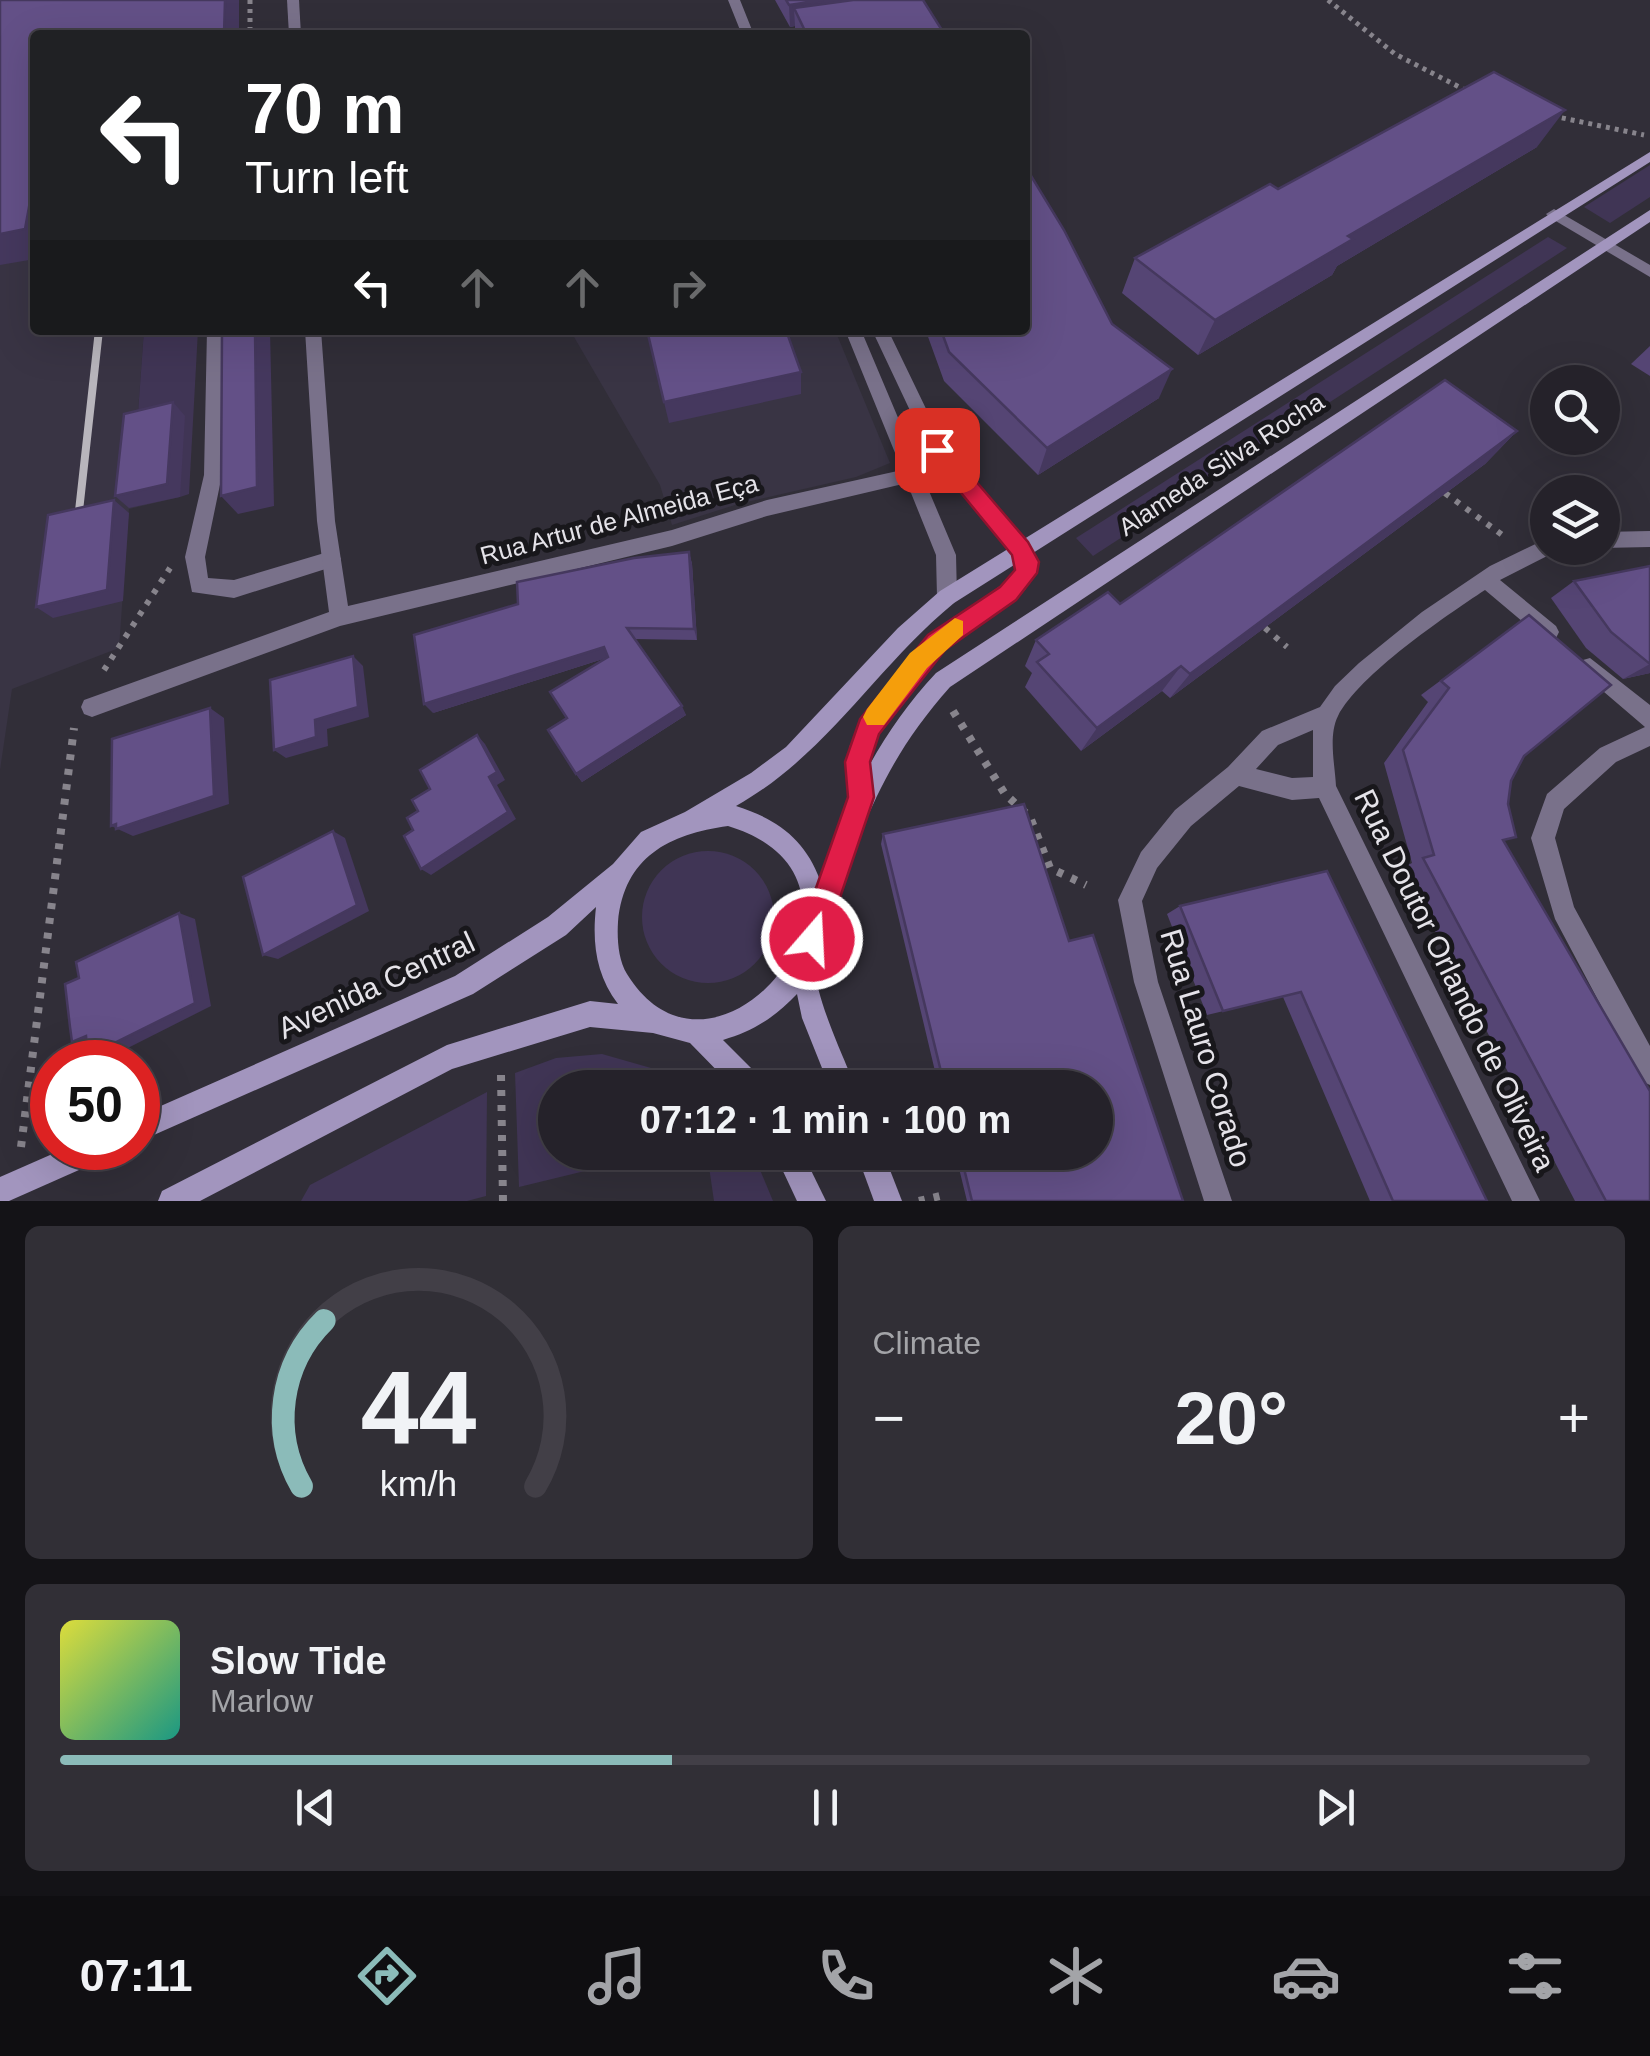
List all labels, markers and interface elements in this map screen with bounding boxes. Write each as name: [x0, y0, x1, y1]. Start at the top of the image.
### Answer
icon: left: [80, 70, 210, 200]
text: 70 m: [245, 70, 405, 148]
text: Turn left: [245, 152, 408, 203]
icon: left: [345, 260, 400, 315]
icon: ahead: [450, 260, 505, 315]
icon: ahead: [555, 260, 610, 315]
icon: right: [660, 260, 715, 315]
map controls: [1530, 365, 1620, 565]
button: search: [1530, 365, 1620, 455]
street label: Alameda Silva Rocha: [1113, 387, 1329, 541]
pin: [895, 408, 980, 493]
icon: arrive: [910, 423, 965, 478]
street label: Rua Artur de Almeida Eça: [477, 468, 761, 570]
button: layers: [1530, 475, 1620, 565]
street label: Rua Doutor Orlando de Oliveira: [1348, 784, 1562, 1176]
position arrow: [760, 887, 864, 991]
street label: Avenida Central: [273, 925, 479, 1045]
street label: Rua Lauro Corado: [1154, 925, 1258, 1171]
speed limit sign: 50: [30, 1040, 160, 1170]
text: 07:12 · 1 min · 100 m: [640, 1099, 1011, 1141]
text: Climate: [873, 1325, 981, 1361]
text: 44: [361, 1350, 477, 1466]
text: 20°: [1175, 1376, 1288, 1460]
text: −: [873, 1387, 905, 1449]
text: +: [1558, 1387, 1590, 1449]
text: km/h: [380, 1464, 457, 1504]
text: Slow Tide: [210, 1640, 387, 1682]
text: Marlow: [210, 1683, 313, 1719]
icon: previous: [288, 1780, 343, 1835]
icon: pause: [798, 1780, 853, 1835]
icon: next: [1308, 1780, 1363, 1835]
icon: directions: [352, 1941, 422, 2011]
icon: music: [582, 1941, 652, 2011]
icon: phone: [811, 1941, 881, 2011]
icon: climate: [1041, 1941, 1111, 2011]
icon: car: [1271, 1941, 1341, 2011]
icon: filters: [1500, 1941, 1570, 2011]
text: 07:11: [80, 1950, 192, 2001]

